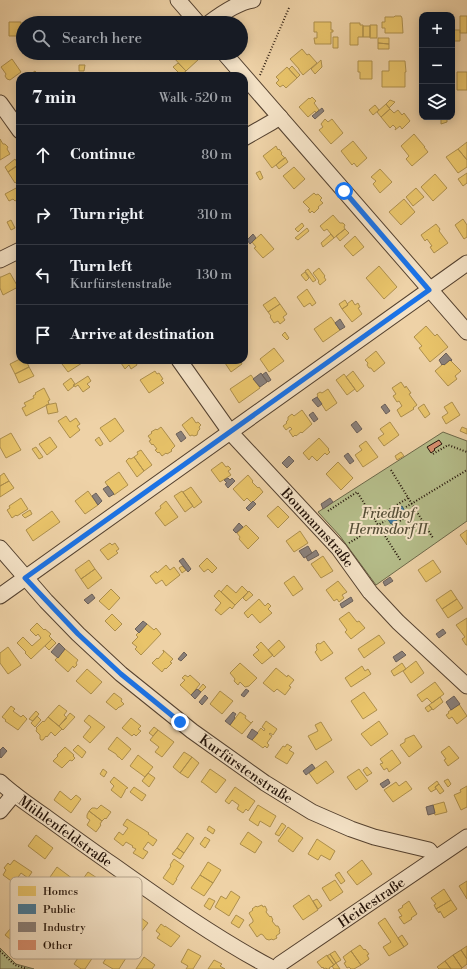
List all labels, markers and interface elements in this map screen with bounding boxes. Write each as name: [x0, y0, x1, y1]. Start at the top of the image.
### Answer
map controls: [419, 12, 455, 120]
button: +: [419, 12, 455, 48]
search box: [16, 16, 248, 60]
icon: search: [30, 27, 52, 49]
text: Search here: [62, 29, 142, 48]
button: −: [419, 48, 455, 84]
button: layers: [419, 84, 455, 120]
text: 7 min: [32, 87, 76, 109]
text: Walk · 520 m: [159, 90, 232, 106]
icon: ahead: [32, 144, 54, 166]
text: Continue: [70, 145, 135, 164]
text: 80 m: [201, 147, 232, 163]
route start: [335, 182, 353, 200]
icon: right: [32, 204, 54, 226]
text: Turn right: [70, 205, 144, 224]
text: 310 m: [197, 207, 232, 223]
text: Turn left: [70, 257, 132, 276]
icon: left: [32, 264, 54, 286]
text: 130 m: [197, 267, 232, 283]
text: Kurfürstenstraße: [70, 276, 172, 292]
icon: arrive: [32, 324, 54, 346]
text: Arrive at destination: [70, 325, 214, 344]
street label: Boumannstraße: [276, 484, 357, 571]
park label: Friedhof Hermsdorf II: [348, 505, 429, 539]
route end: [171, 713, 189, 731]
street label: Kurfürstenstraße: [195, 731, 296, 808]
street label: Mühlenfeldstraße: [14, 792, 116, 872]
street label: Heidestraße: [335, 874, 409, 932]
legend: [10, 877, 142, 959]
text: Homes: [43, 885, 78, 899]
text: Public: [43, 903, 76, 917]
text: Industry: [43, 921, 86, 935]
text: Other: [43, 939, 73, 953]

